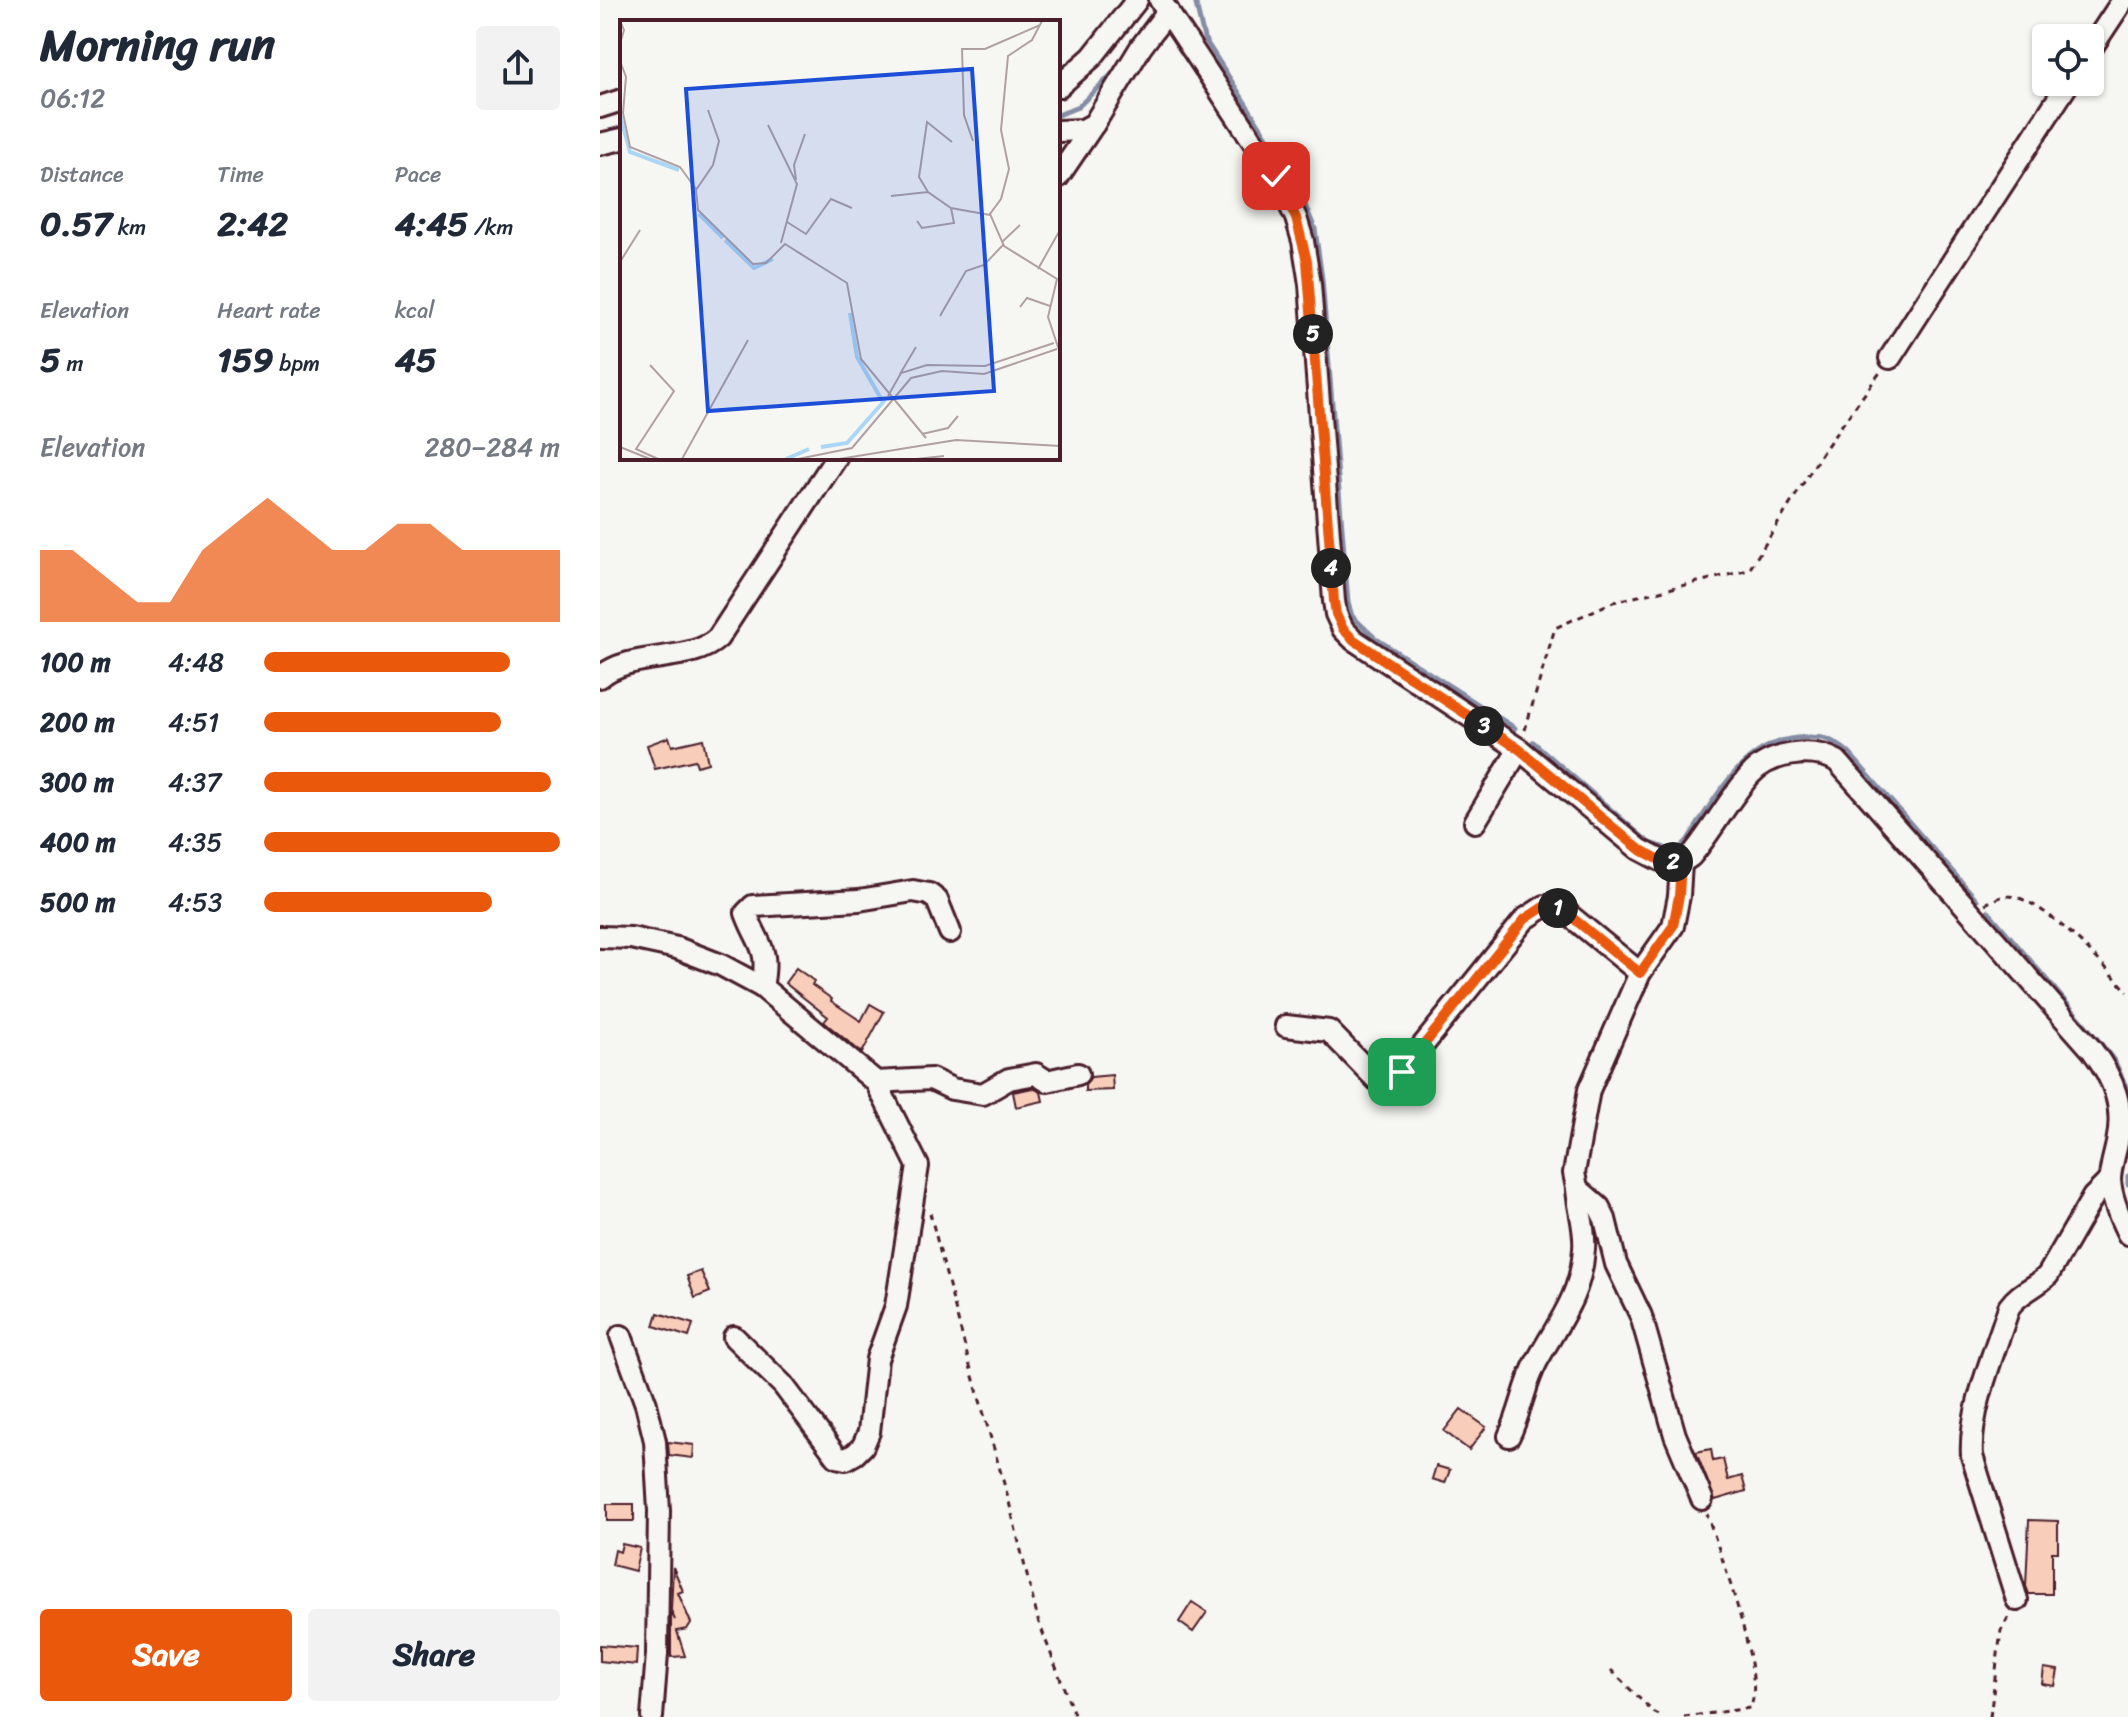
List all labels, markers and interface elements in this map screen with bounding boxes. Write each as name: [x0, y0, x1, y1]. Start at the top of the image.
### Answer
text: Morning run: [40, 6, 275, 84]
inset map: [620, 20, 1060, 460]
map controls: [2032, 24, 2104, 96]
button: locate: [2032, 24, 2104, 96]
button: share: [476, 26, 560, 110]
text: 06:12: [40, 75, 105, 121]
pin: [1242, 142, 1310, 210]
icon: check: [1254, 154, 1298, 198]
text: Distance: [40, 155, 124, 194]
text: Time: [217, 155, 264, 194]
text: Pace: [395, 155, 441, 194]
text: 0.57: [40, 194, 112, 254]
text: 2:42: [217, 194, 288, 254]
text: 4:45: [395, 194, 468, 254]
text: km: [112, 208, 146, 247]
text: /km: [468, 208, 513, 247]
text: Elevation: [40, 291, 129, 330]
text: Heart rate: [217, 291, 321, 330]
text: kcal: [395, 291, 435, 330]
pin: 5: [1293, 314, 1333, 354]
text: 5: [1306, 314, 1320, 353]
text: 5: [40, 330, 61, 390]
text: 159: [217, 330, 274, 390]
text: 45: [395, 330, 437, 390]
text: m: [61, 344, 83, 383]
text: bpm: [274, 344, 320, 383]
text: Elevation: [40, 424, 145, 470]
text: 280–284 m: [424, 424, 560, 470]
pin: 4: [1311, 548, 1351, 588]
text: 4: [1324, 548, 1338, 587]
text: 100 m: [40, 639, 111, 685]
text: 4:48: [168, 639, 224, 685]
text: 200 m: [40, 699, 115, 745]
text: 4:51: [168, 699, 219, 745]
pin: 3: [1464, 706, 1504, 746]
text: 3: [1478, 706, 1490, 745]
text: 300 m: [40, 759, 114, 805]
text: 4:37: [168, 759, 221, 805]
text: 400 m: [40, 819, 116, 865]
text: 4:35: [168, 819, 222, 865]
pin: 2: [1653, 842, 1693, 882]
text: 2: [1667, 842, 1679, 881]
text: 500 m: [40, 879, 115, 925]
text: 4:53: [168, 879, 222, 925]
pin: 1: [1538, 888, 1578, 928]
text: 1: [1553, 888, 1563, 927]
pin: [1368, 1038, 1436, 1106]
icon: arrive: [1380, 1050, 1424, 1094]
button: Save: [40, 1609, 292, 1701]
button: Share: [308, 1609, 560, 1701]

